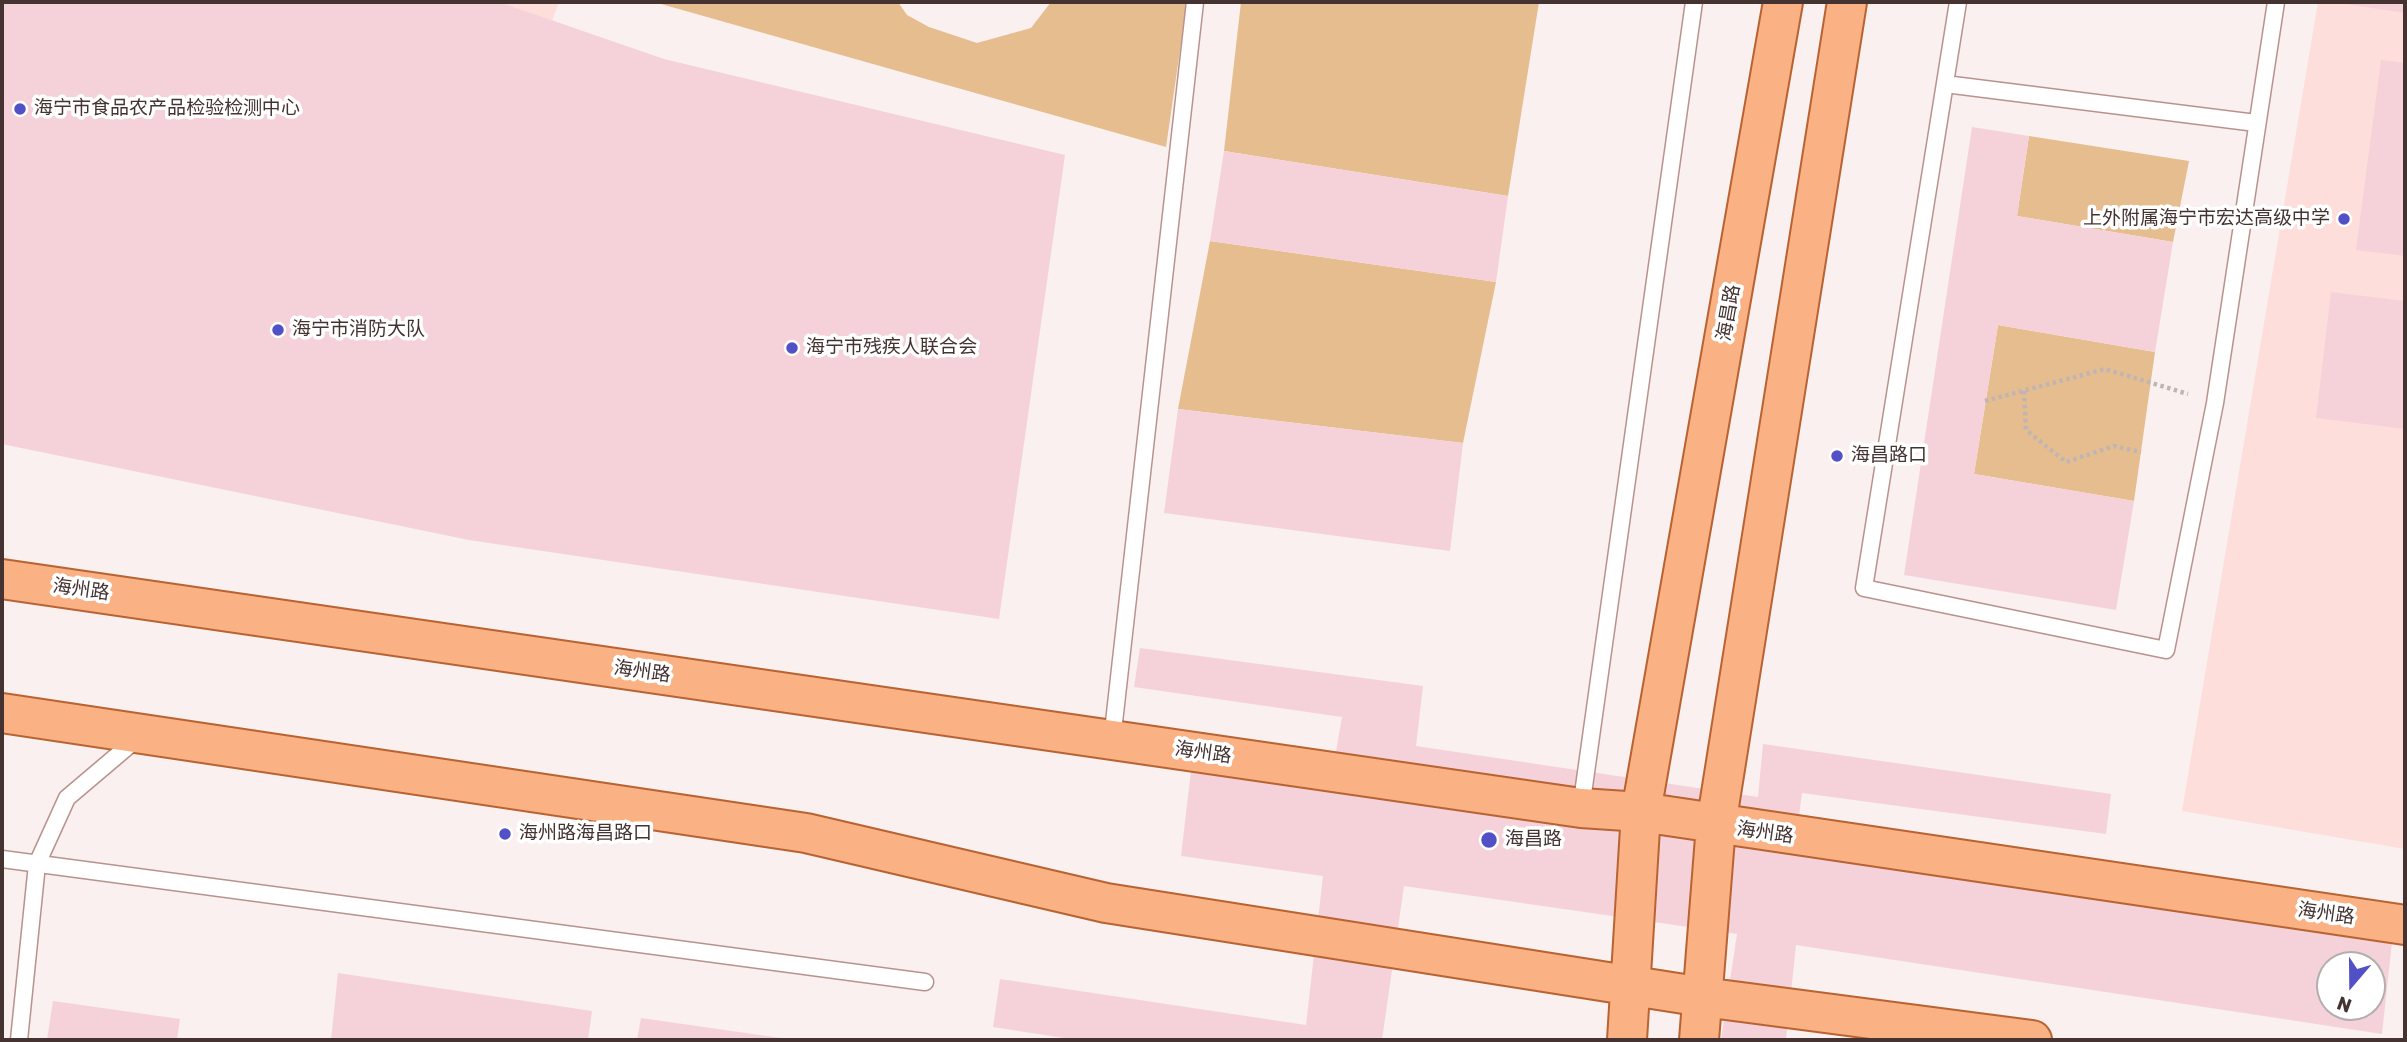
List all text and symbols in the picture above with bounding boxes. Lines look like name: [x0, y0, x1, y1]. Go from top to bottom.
place label: 海宁市食品农产品检验检测中心: [34, 98, 300, 120]
marker: 海宁市食品农产品检验检测中心: [12, 101, 28, 117]
place label: 上外附属海宁市宏达高级中学: [2083, 208, 2330, 230]
marker: 上外附属海宁市宏达高级中学: [2336, 211, 2352, 227]
street label: 海昌路: [1713, 283, 1745, 343]
place label: 海宁市消防大队: [292, 319, 425, 341]
marker: 海宁市消防大队: [270, 322, 286, 338]
place label: 海宁市残疾人联合会: [806, 337, 977, 359]
marker: 海宁市残疾人联合会: [784, 340, 800, 356]
place label: 海昌路口: [1851, 445, 1927, 467]
marker: 海昌路口: [1829, 448, 1845, 464]
street label: 海州路: [51, 575, 111, 605]
street label: 海州路: [612, 657, 672, 687]
street label: 海州路: [1173, 738, 1233, 768]
street label: 海州路: [1735, 818, 1795, 848]
place label: 海州路海昌路口: [519, 823, 652, 845]
marker: 海州路海昌路口: [497, 826, 513, 842]
place label: 海昌路: [1505, 829, 1562, 851]
marker: 海昌路: [1479, 830, 1499, 850]
street label: 海州路: [2296, 899, 2356, 929]
north arrow: [2316, 951, 2386, 1021]
text: N: [2334, 991, 2355, 1017]

